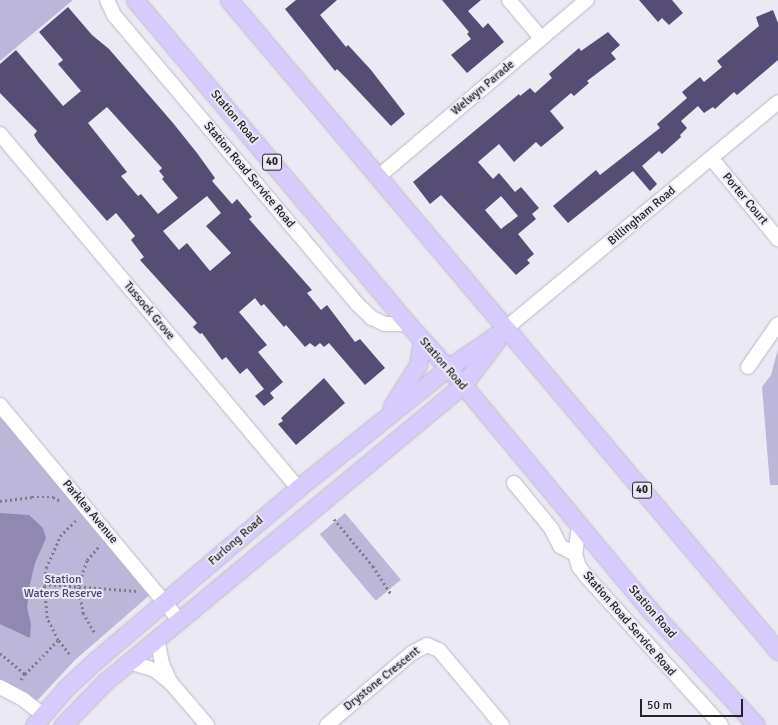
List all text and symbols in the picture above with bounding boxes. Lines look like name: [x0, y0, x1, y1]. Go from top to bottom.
street label: Welwyn Parade: [448, 57, 518, 119]
street label: Station Road: [207, 87, 261, 147]
street label: Station Road Service Road: [200, 119, 298, 231]
road number: 40: [262, 153, 282, 171]
street label: Porter Court: [719, 170, 771, 228]
street label: Billingham Road: [605, 183, 679, 249]
street label: Tussock Grove: [120, 279, 178, 343]
street label: Station Road: [416, 335, 470, 393]
street label: Parklea Avenue: [59, 477, 121, 547]
road number: 40: [632, 481, 652, 499]
street label: Furlong Road: [206, 513, 266, 569]
street label: Station Road Service Road: [580, 569, 678, 679]
park label: Station Waters Reserve: [24, 573, 102, 601]
street label: Station Road: [625, 583, 679, 641]
street label: Drystone Crescent: [341, 644, 423, 714]
scale bar: [642, 691, 745, 717]
text: 50 m: [647, 698, 672, 713]

